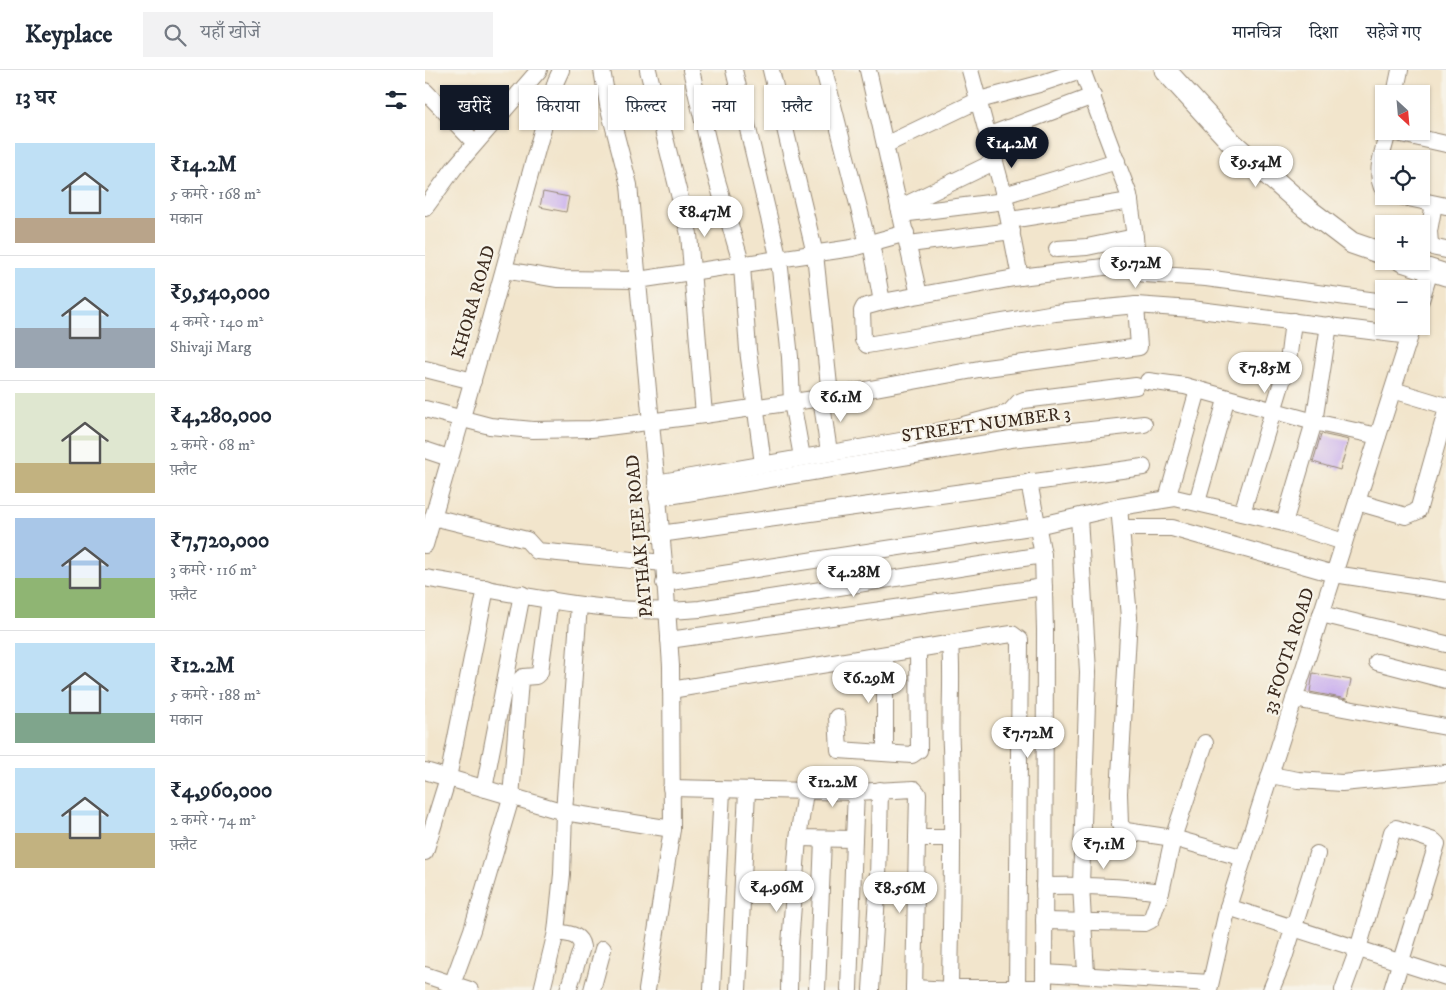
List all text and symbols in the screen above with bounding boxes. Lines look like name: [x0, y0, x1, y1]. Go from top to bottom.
search box: [143, 12, 493, 57]
text: Keyplace: [25, 20, 113, 50]
icon: search: [161, 21, 189, 49]
text: यहाँ खोजें: [201, 21, 260, 44]
text: मानचित्र: [1233, 22, 1281, 44]
text: दिशा: [1309, 22, 1338, 44]
text: सहेजे गए: [1366, 22, 1421, 44]
text: 13 घर: [15, 85, 56, 111]
chip: खरीदें: [440, 85, 509, 130]
chip: किराया: [519, 85, 598, 130]
chip: फ़िल्टर: [608, 85, 684, 130]
chip: नया: [694, 85, 754, 130]
chip: फ़्लैट: [764, 85, 830, 130]
north arrow: [1375, 85, 1430, 140]
map controls: [1375, 85, 1430, 335]
icon: filters: [382, 86, 410, 114]
pin: ₹14.2M: [971, 126, 1053, 169]
text: ₹14.2M: [987, 133, 1037, 153]
pin: ₹9.54M: [1215, 146, 1297, 188]
button: locate: [1375, 150, 1430, 205]
text: ₹14.2M: [170, 152, 237, 178]
text: ₹9.54M: [1230, 152, 1282, 172]
icon: home: [55, 163, 115, 223]
text: 5 कमरे · 168 m²: [170, 184, 261, 204]
pin: ₹8.47M: [664, 196, 746, 238]
text: ₹8.47M: [679, 202, 731, 222]
text: मकान: [170, 209, 202, 229]
button: +: [1375, 215, 1430, 270]
street label: KHORA ROAD: [447, 243, 501, 361]
pin: ₹9.72M: [1095, 246, 1177, 289]
text: ₹9.72M: [1111, 253, 1161, 273]
text: ₹9,540,000: [170, 280, 270, 306]
button: −: [1375, 280, 1430, 335]
icon: home: [55, 288, 115, 348]
text: 4 कमरे · 140 m²: [170, 312, 263, 332]
text: Shivaji Marg: [170, 337, 251, 357]
pin: ₹7.85M: [1224, 352, 1306, 394]
text: ₹7.85M: [1239, 358, 1291, 378]
pin: ₹6.1M: [806, 380, 876, 423]
text: ₹6.1M: [820, 387, 862, 407]
street label: STREET NUMBER 3: [900, 402, 1072, 448]
text: ₹4,280,000: [170, 403, 272, 429]
icon: home: [55, 413, 115, 473]
text: 2 कमरे · 68 m²: [170, 435, 255, 455]
street label: PATHAK JEE ROAD: [622, 454, 658, 618]
text: फ़्लैट: [170, 460, 197, 480]
text: ₹7,720,000: [170, 528, 269, 554]
icon: home: [55, 538, 115, 598]
pin: ₹4.28M: [813, 556, 895, 598]
text: 3 कमरे · 116 m²: [170, 560, 257, 580]
text: ₹4.28M: [828, 562, 880, 582]
text: फ़्लैट: [170, 585, 197, 605]
street label: 33 FOOTA ROAD: [1258, 585, 1320, 717]
text: ₹12.2M: [170, 653, 235, 679]
pin: ₹6.29M: [828, 662, 910, 704]
icon: home: [55, 663, 115, 723]
text: ₹6.29M: [843, 668, 895, 688]
text: 5 कमरे · 188 m²: [170, 685, 260, 705]
text: मकान: [170, 710, 202, 730]
pin: ₹7.72M: [987, 716, 1069, 759]
text: ₹7.72M: [1002, 723, 1054, 743]
pin: ₹12.2M: [792, 766, 874, 808]
text: ₹12.2M: [808, 772, 858, 792]
text: ₹4,960,000: [170, 778, 272, 804]
icon: home: [55, 788, 115, 848]
text: 2 कमरे · 74 m²: [170, 810, 256, 830]
pin: ₹7.1M: [1069, 828, 1139, 870]
text: ₹7.1M: [1083, 834, 1125, 854]
text: फ़्लैट: [170, 835, 197, 855]
pin: ₹4.96M: [736, 870, 818, 913]
pin: ₹8.56M: [859, 872, 941, 914]
text: ₹4.96M: [750, 877, 804, 897]
text: ₹8.56M: [874, 878, 926, 898]

